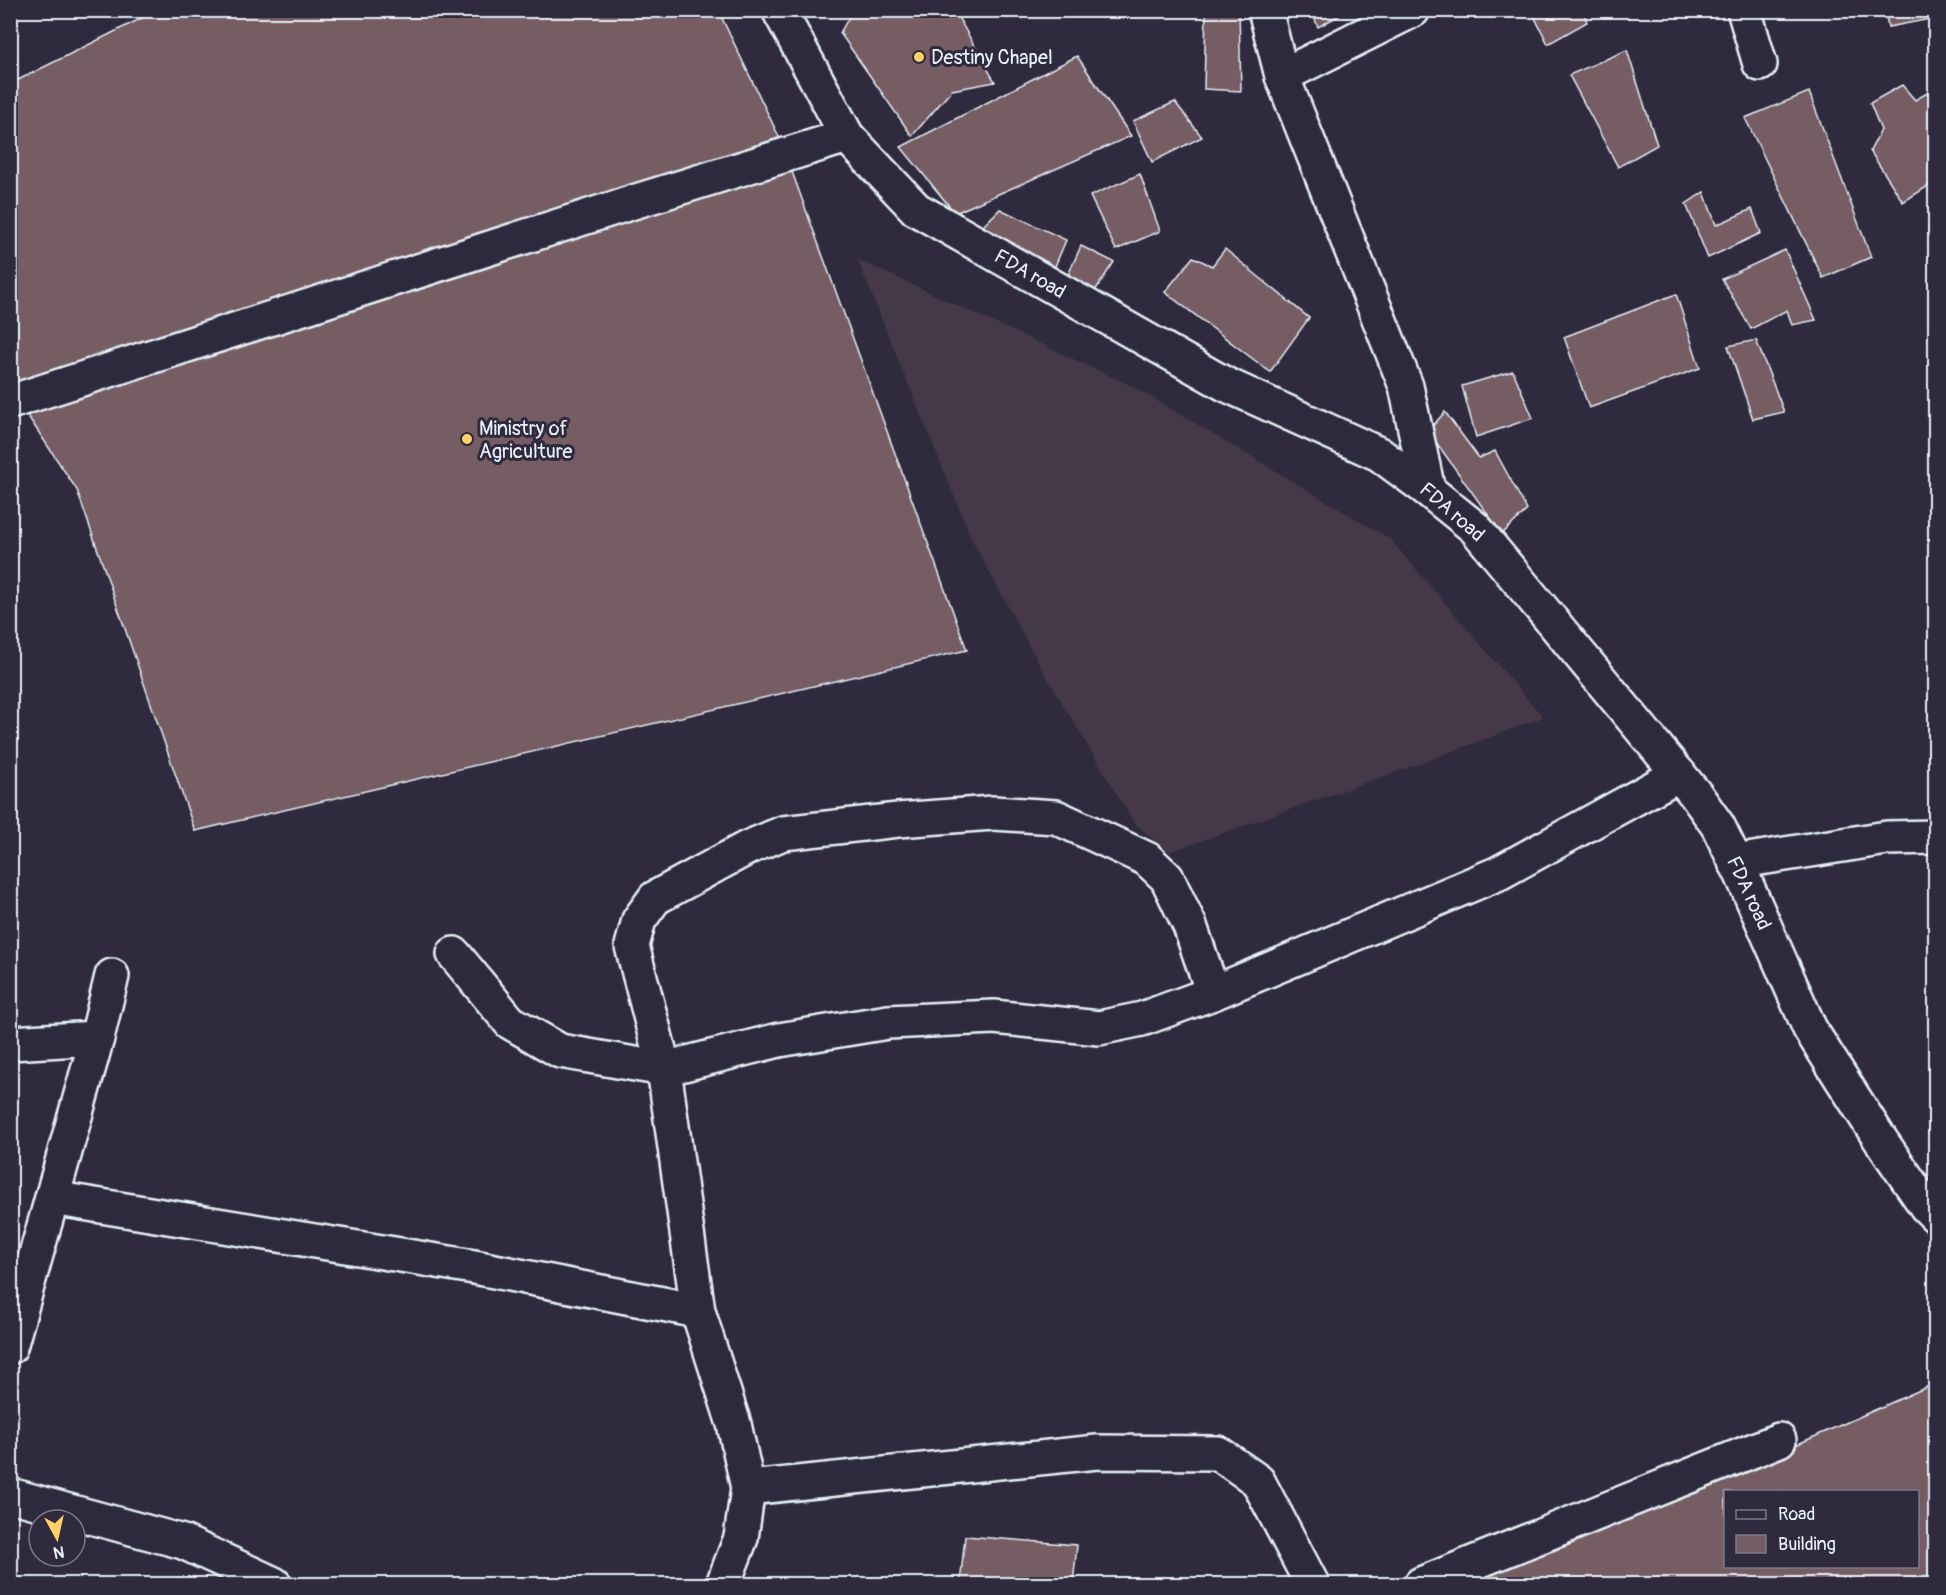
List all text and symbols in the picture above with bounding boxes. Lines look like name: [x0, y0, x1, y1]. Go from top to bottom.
place label: Destiny Chapel: [931, 45, 1053, 70]
marker: Destiny Chapel: [912, 50, 926, 64]
street label: FDA road: [990, 244, 1070, 304]
place label: Ministry of Agriculture: [479, 416, 573, 464]
marker: Ministry of Agriculture: [460, 432, 474, 446]
street label: FDA road: [1414, 477, 1490, 547]
street label: FDA road: [1721, 852, 1777, 934]
legend: [1724, 1490, 1919, 1568]
text: Road: [1778, 1503, 1815, 1526]
north arrow: [27, 1508, 87, 1568]
text: Building: [1778, 1533, 1836, 1556]
text: N: [52, 1541, 66, 1563]

